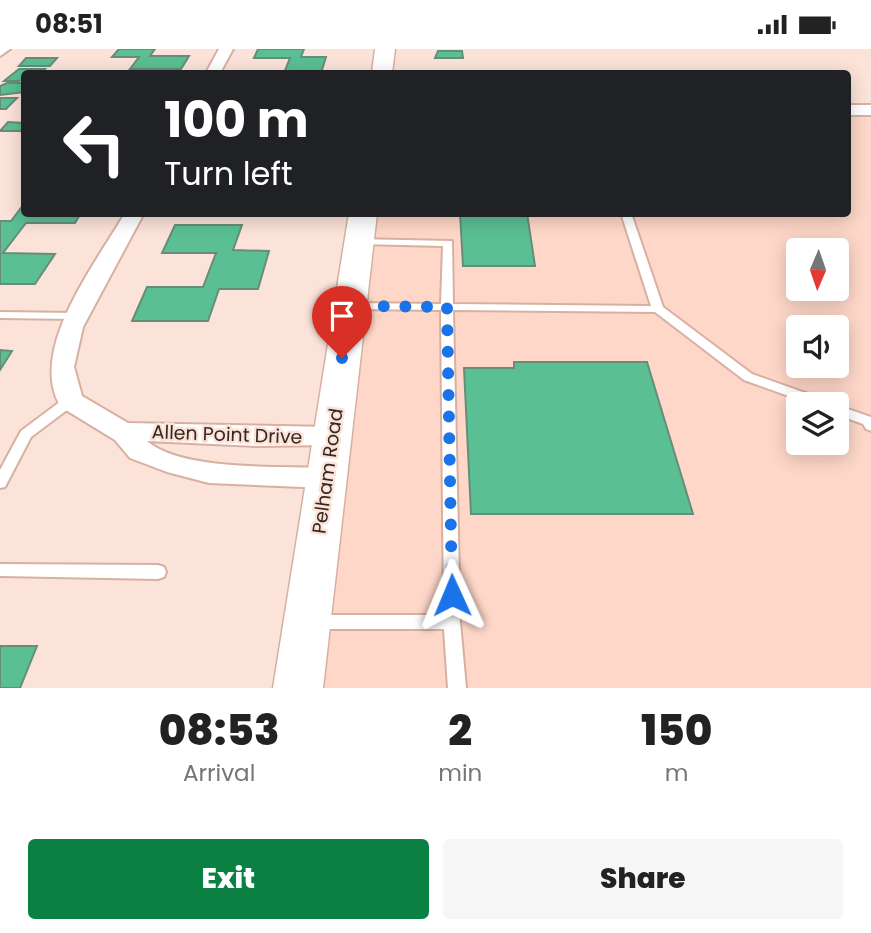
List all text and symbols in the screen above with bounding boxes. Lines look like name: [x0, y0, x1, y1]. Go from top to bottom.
text: 08:51: [35, 6, 103, 42]
text: 100 m: [164, 86, 309, 154]
icon: left: [49, 98, 140, 189]
text: Turn left: [164, 151, 293, 196]
north arrow: [786, 238, 849, 301]
map controls: [786, 238, 849, 455]
pin: [312, 286, 372, 358]
icon: arrive: [323, 297, 361, 335]
button: sound: [786, 315, 849, 378]
button: layers: [786, 392, 849, 455]
street label: Pelham Road: [305, 407, 350, 536]
street label: Allen Point Drive: [151, 418, 303, 451]
position arrow: [415, 558, 489, 632]
text: 08:53: [159, 701, 280, 760]
text: 2: [448, 701, 472, 760]
text: 150: [641, 701, 712, 760]
text: Arrival: [183, 757, 255, 789]
text: min: [438, 757, 482, 789]
text: m: [665, 757, 688, 789]
button: Exit: [28, 839, 429, 919]
button: Share: [443, 839, 843, 919]

